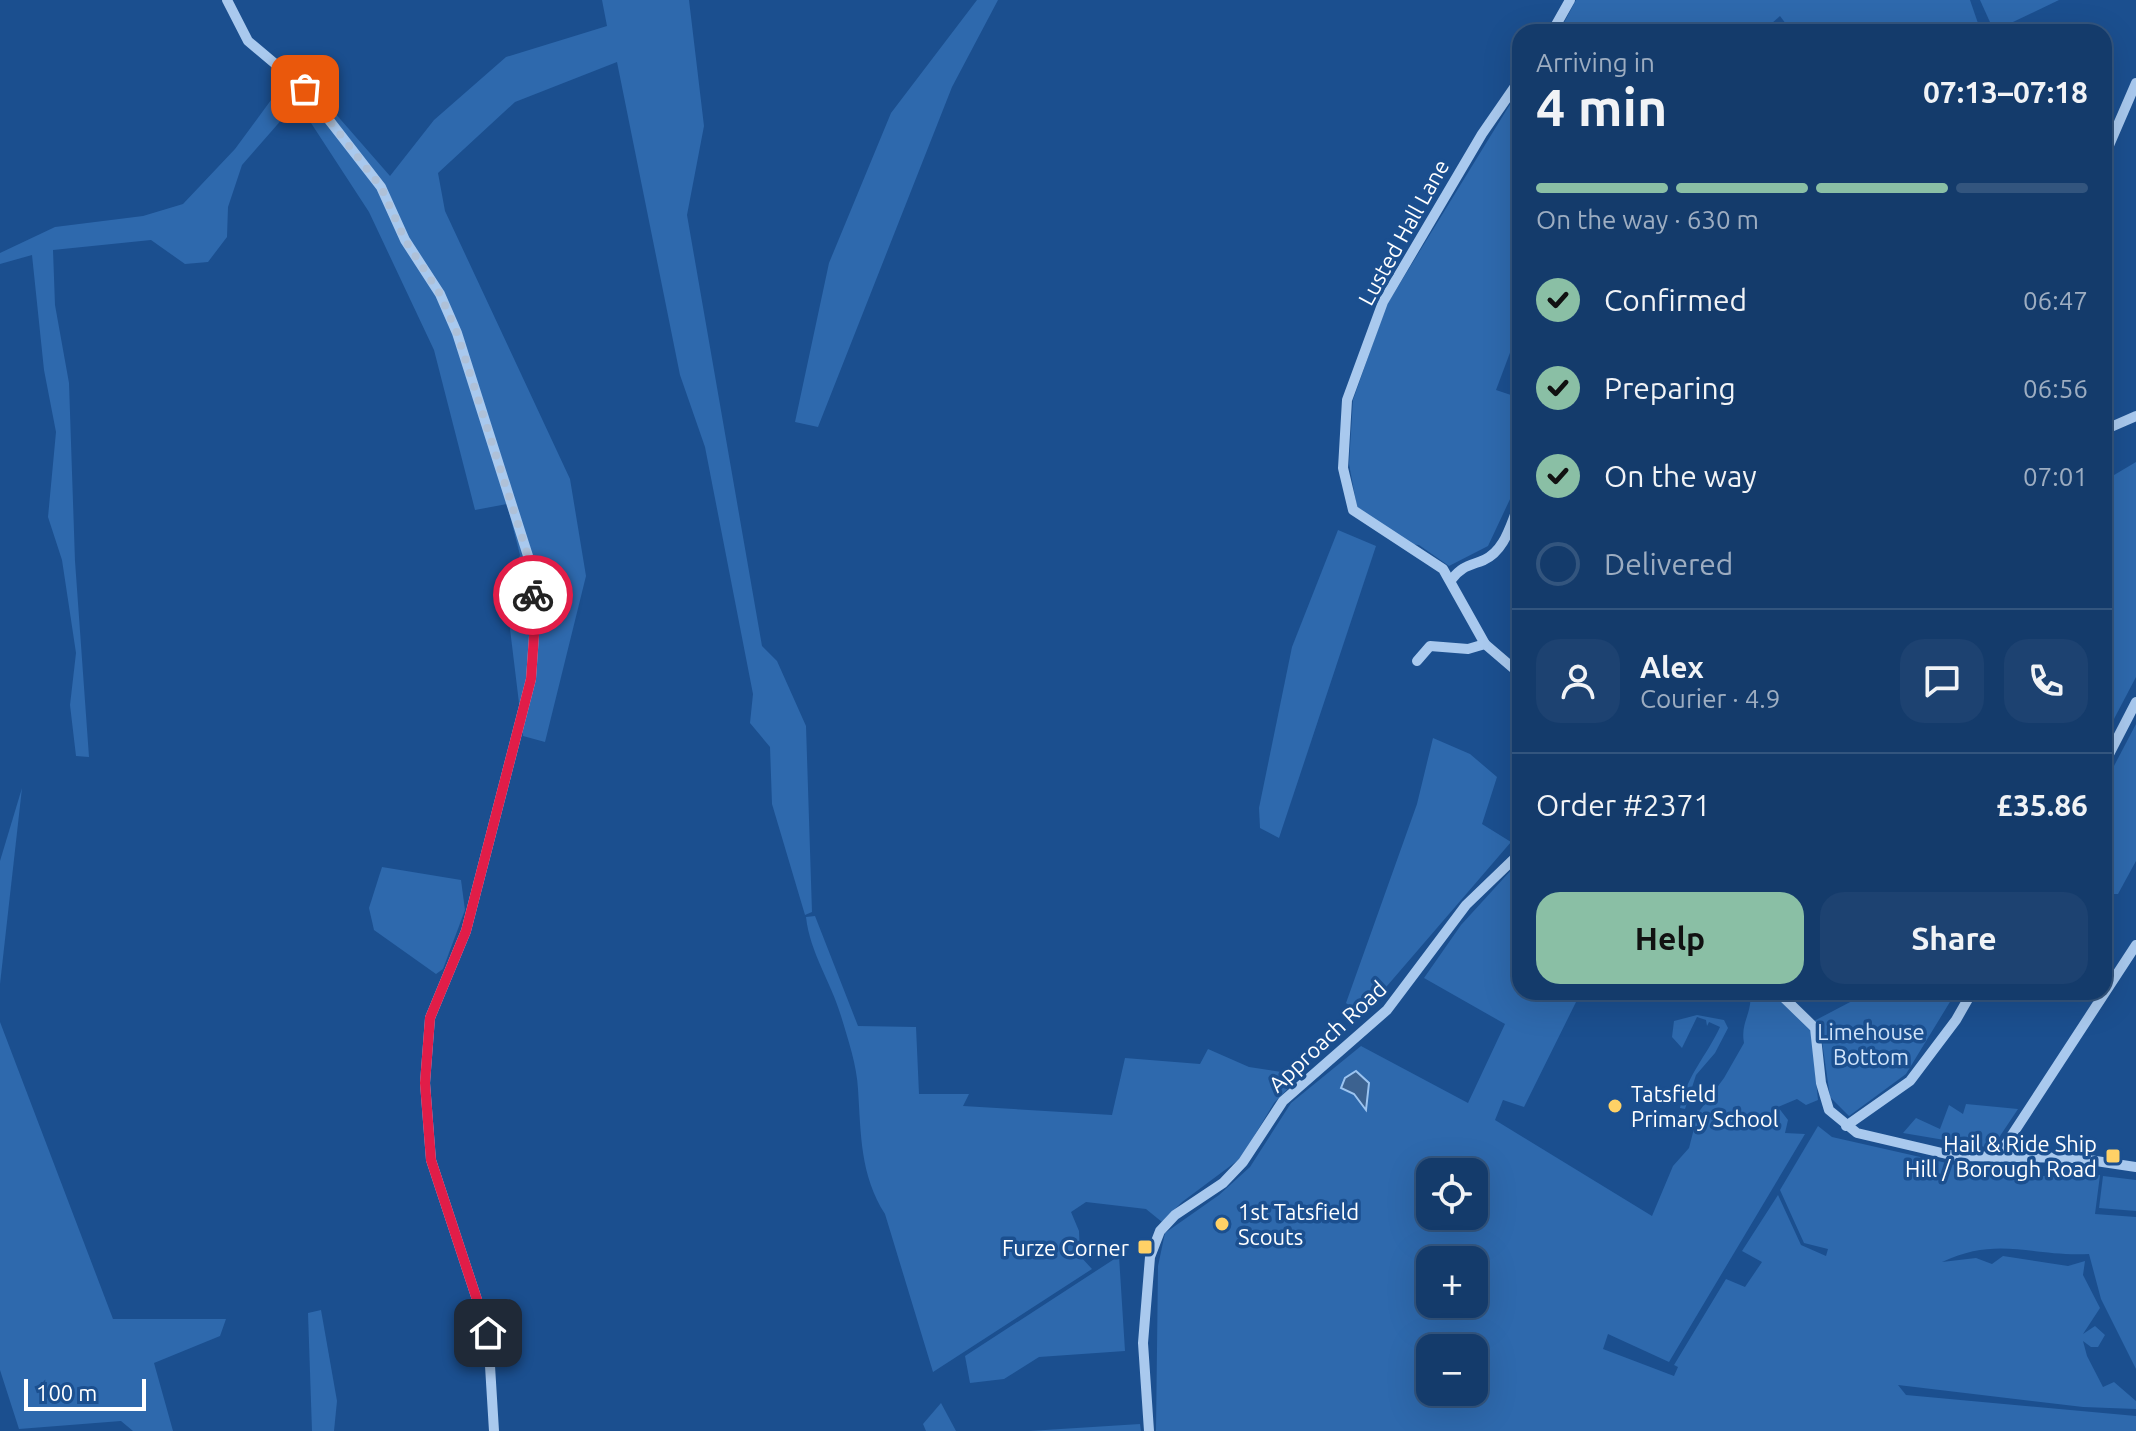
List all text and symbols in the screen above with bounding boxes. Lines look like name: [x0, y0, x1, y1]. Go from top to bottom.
text: Arriving in: [1536, 48, 1655, 77]
pin: [271, 55, 339, 123]
icon: bag: [283, 67, 327, 111]
text: 07:13–07:18: [1923, 75, 2088, 109]
text: 4 min: [1536, 78, 1667, 136]
street label: Lusted Hall Lane: [1353, 155, 1453, 309]
text: On the way · 630 m: [1536, 205, 1759, 234]
icon: check: [1536, 278, 1580, 322]
text: Confirmed: [1604, 283, 1747, 317]
text: 06:47: [2023, 286, 2088, 315]
icon: check: [1536, 366, 1580, 410]
text: Preparing: [1604, 371, 1736, 405]
text: 06:56: [2023, 374, 2088, 403]
icon: check: [1536, 454, 1580, 498]
text: On the way: [1604, 459, 1757, 493]
text: 07:01: [2023, 462, 2088, 491]
text: Delivered: [1604, 547, 1733, 581]
courier: [493, 555, 573, 635]
icon: bike: [511, 573, 555, 617]
button: person: [1536, 639, 1620, 723]
button: chat: [1900, 639, 1984, 723]
button: phone: [2004, 639, 2088, 723]
text: Alex: [1640, 650, 1704, 684]
text: Courier · 4.9: [1640, 684, 1780, 713]
text: Order #2371: [1536, 788, 1710, 822]
text: £35.86: [1996, 788, 2088, 822]
button: Help: [1536, 892, 1804, 984]
button: Share: [1820, 892, 2088, 984]
street label: Approach Road: [1263, 975, 1391, 1097]
park label: Limehouse Bottom: [1817, 1019, 1925, 1069]
place label: Tatsfield Primary School: [1631, 1081, 1779, 1131]
marker: Tatsfield Primary School: [1606, 1097, 1624, 1115]
place label: Hail & Ride Ship Hill / Borough Road: [1905, 1131, 2097, 1181]
marker: Hail & Ride Ship Hill / Borough Road: [2104, 1147, 2122, 1165]
map controls: [1416, 1158, 1488, 1406]
button: locate: [1416, 1158, 1488, 1230]
place label: 1st Tatsfield Scouts: [1238, 1199, 1359, 1249]
marker: 1st Tatsfield Scouts: [1213, 1215, 1231, 1233]
place label: Furze Corner: [1002, 1235, 1130, 1260]
marker: Furze Corner: [1136, 1238, 1154, 1256]
button: +: [1416, 1246, 1488, 1318]
pin: [454, 1299, 522, 1367]
icon: home: [466, 1311, 510, 1355]
button: −: [1416, 1334, 1488, 1406]
scale bar: [24, 1375, 146, 1411]
text: 100 m: [36, 1380, 97, 1405]

